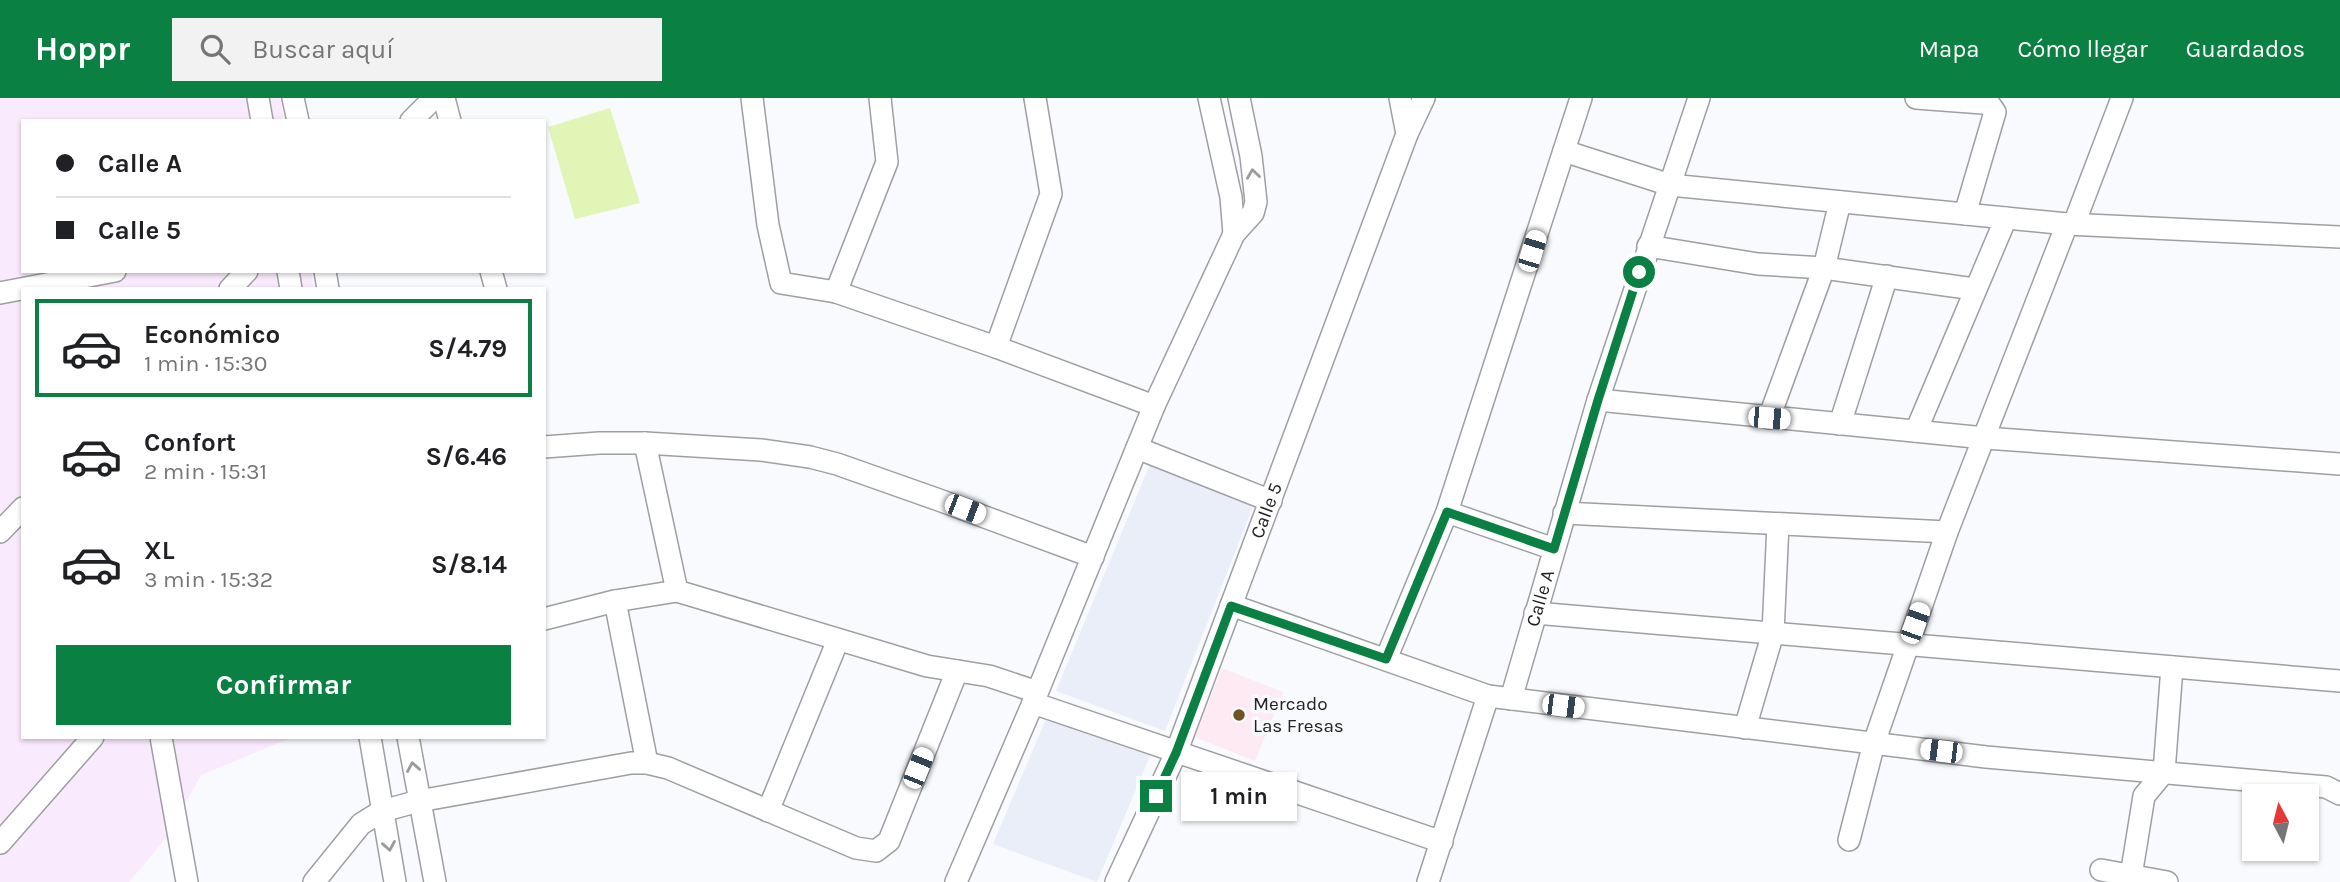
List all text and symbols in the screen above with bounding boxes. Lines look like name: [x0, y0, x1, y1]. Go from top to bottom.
search box: [172, 18, 662, 81]
text: Hoppr: [35, 30, 130, 68]
icon: search: [196, 30, 234, 68]
text: Buscar aquí: [252, 34, 394, 65]
text: Mapa: [1919, 35, 1979, 63]
text: Cómo llegar: [2017, 35, 2148, 63]
text: Guardados: [2186, 35, 2305, 63]
text: Calle A: [98, 148, 182, 179]
one-way arrow: [1246, 168, 1261, 180]
text: Calle 5: [98, 215, 181, 246]
car: [1516, 228, 1549, 274]
route start: [1623, 256, 1655, 288]
icon: car: [60, 317, 123, 380]
text: Económico: [144, 319, 280, 350]
text: S/4.79: [428, 333, 507, 364]
text: 1 min · 15:30: [144, 350, 267, 377]
car: [1748, 406, 1791, 430]
icon: car: [60, 425, 123, 488]
text: Confort: [144, 427, 236, 458]
text: S/6.46: [426, 441, 507, 472]
text: 2 min · 15:31: [144, 458, 267, 485]
street label: Calle 5: [1246, 480, 1287, 542]
car: [942, 492, 989, 526]
icon: car: [60, 533, 123, 596]
text: XL: [144, 535, 175, 566]
text: S/8.14: [431, 549, 507, 580]
text: 3 min · 15:32: [144, 566, 273, 593]
street label: Calle A: [1522, 567, 1559, 629]
car: [1898, 600, 1933, 646]
button: Confirmar: [56, 645, 511, 725]
place label: Mercado Las Fresas: [1253, 693, 1344, 737]
car: [1541, 693, 1586, 719]
marker: Mercado Las Fresas: [1231, 707, 1247, 723]
car: [1919, 738, 1964, 764]
car: [901, 745, 936, 791]
one-way arrow: [407, 761, 422, 773]
callout: 1 min: [1180, 772, 1296, 820]
route end: [1140, 780, 1172, 812]
text: 1 min: [1210, 783, 1268, 810]
north arrow: [2242, 784, 2319, 861]
map controls: [2242, 784, 2319, 861]
one-way arrow: [380, 840, 395, 852]

